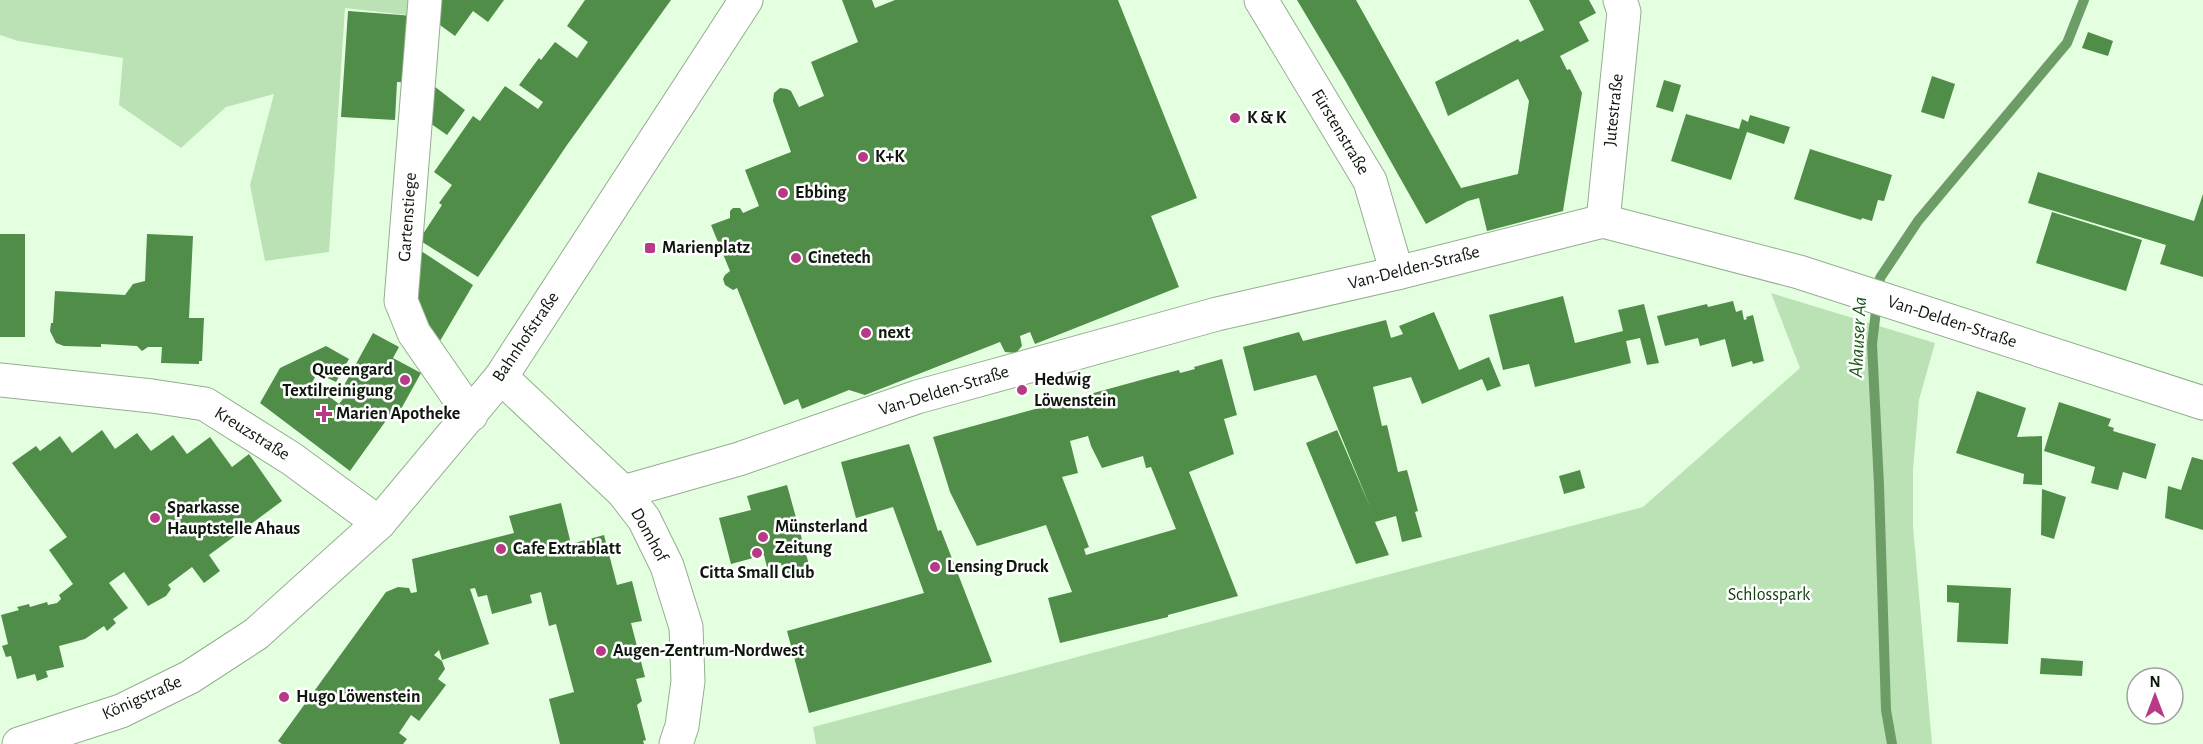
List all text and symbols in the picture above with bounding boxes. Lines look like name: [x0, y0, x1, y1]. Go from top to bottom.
street label: Jutestraße: [1601, 73, 1627, 147]
street label: Fürstenstraße: [1308, 86, 1372, 178]
place label: K & K: [1247, 109, 1287, 127]
marker: K & K: [1228, 111, 1242, 125]
place label: K+K: [875, 148, 905, 166]
marker: K+K: [856, 150, 870, 164]
street label: Gartenstiege: [396, 172, 420, 262]
place label: Ebbing: [795, 184, 847, 202]
marker: Ebbing: [776, 186, 790, 200]
place label: Marienplatz: [662, 239, 750, 257]
marker: Marienplatz: [643, 241, 657, 255]
street label: Van-Delden-Straße: [1346, 243, 1482, 293]
place label: Cinetech: [808, 249, 871, 267]
marker: Cinetech: [789, 251, 803, 265]
street label: Bahnhofstraße: [489, 289, 563, 385]
street label: Van-Delden-Straße: [1885, 293, 2019, 351]
water label: Ahauser Aa: [1846, 296, 1870, 379]
place label: next: [878, 324, 910, 342]
marker: next: [859, 326, 873, 340]
place label: Queengard Textilreinigung: [282, 361, 394, 400]
street label: Van-Delden-Straße: [877, 363, 1011, 419]
place label: Hedwig Löwenstein: [1034, 371, 1116, 410]
marker: Queengard Textilreinigung: [398, 373, 412, 387]
marker: Hedwig Löwenstein: [1015, 383, 1029, 397]
street label: Kreuzstraße: [211, 404, 293, 464]
place label: Marien Apotheke: [336, 405, 460, 423]
marker: Marien Apotheke: [317, 407, 331, 421]
place label: Sparkasse Hauptstelle Ahaus: [167, 499, 300, 538]
street label: Domhof: [627, 505, 672, 566]
marker: Sparkasse Hauptstelle Ahaus: [148, 511, 162, 525]
place label: Münsterland Zeitung: [775, 518, 868, 557]
marker: Münsterland Zeitung: [756, 530, 770, 544]
place label: Cafe Extrablatt: [513, 540, 621, 558]
marker: Cafe Extrablatt: [494, 542, 508, 556]
marker: Citta Small Club: [750, 546, 764, 560]
place label: Lensing Druck: [947, 558, 1049, 576]
marker: Lensing Druck: [928, 560, 942, 574]
place label: Citta Small Club: [700, 564, 814, 582]
park label: Schlosspark: [1728, 586, 1811, 604]
place label: Augen-Zentrum-Nordwest: [613, 642, 804, 660]
marker: Augen-Zentrum-Nordwest: [594, 644, 608, 658]
north arrow: [2125, 666, 2185, 726]
street label: Königstraße: [99, 672, 185, 724]
text: N: [2149, 674, 2161, 690]
place label: Hugo Löwenstein: [296, 688, 421, 706]
marker: Hugo Löwenstein: [277, 690, 291, 704]

